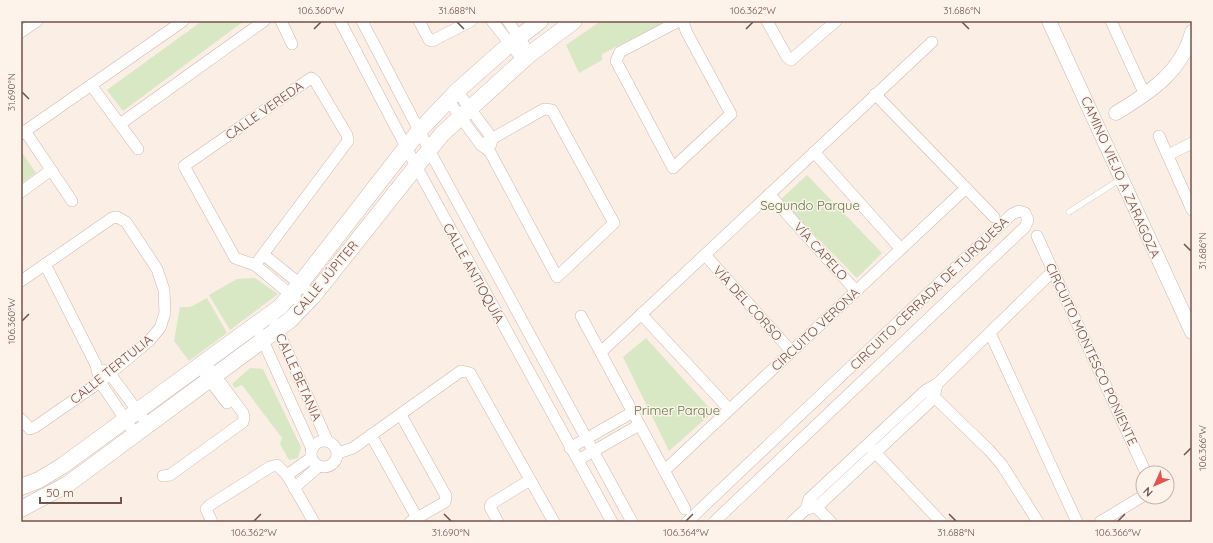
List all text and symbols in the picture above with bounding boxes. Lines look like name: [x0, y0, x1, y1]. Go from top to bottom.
text: 106.360°W: [298, 4, 345, 17]
text: 31.688°N: [438, 4, 476, 17]
text: 106.362°W: [730, 4, 776, 17]
text: 31.686°N: [943, 4, 981, 17]
text: 31.690°N: [5, 73, 18, 111]
street label: CALLE VEREDA: [222, 77, 307, 143]
street label: CAMINO VIEJO A ZARAGOZA: [1078, 94, 1164, 261]
park label: Segundo Parque: [760, 197, 860, 213]
street label: CIRCUITO CERRADA DE TURQUESA: [847, 213, 1012, 373]
street label: VÍA CAPELO: [791, 219, 851, 283]
street label: CALLE ANTIOQUÍA: [440, 220, 508, 326]
text: 31.686°N: [1196, 232, 1209, 270]
street label: CALLE JÚPITER: [289, 237, 361, 319]
street label: CIRCUITO MONTESCO PONIENTE: [1043, 260, 1141, 448]
street label: VÍA DEL CORSO: [710, 262, 786, 344]
street label: CIRCUITO VERONA: [768, 284, 863, 374]
text: 106.360°W: [5, 297, 18, 344]
street label: CALLE TERTULIA: [67, 331, 156, 407]
street label: CALLE BETANIA: [273, 331, 326, 424]
park label: Primer Parque: [634, 402, 720, 418]
text: 106.366°W: [1196, 425, 1209, 471]
north arrow: [1135, 465, 1175, 505]
scale bar: [40, 479, 121, 505]
text: N: [1140, 484, 1156, 500]
text: 50 m: [46, 485, 74, 500]
text: 106.362°W: [231, 526, 277, 539]
text: 31.690°N: [432, 526, 470, 539]
text: 106.364°W: [663, 526, 709, 539]
text: 31.688°N: [937, 526, 975, 539]
text: 106.366°W: [1095, 526, 1141, 539]

